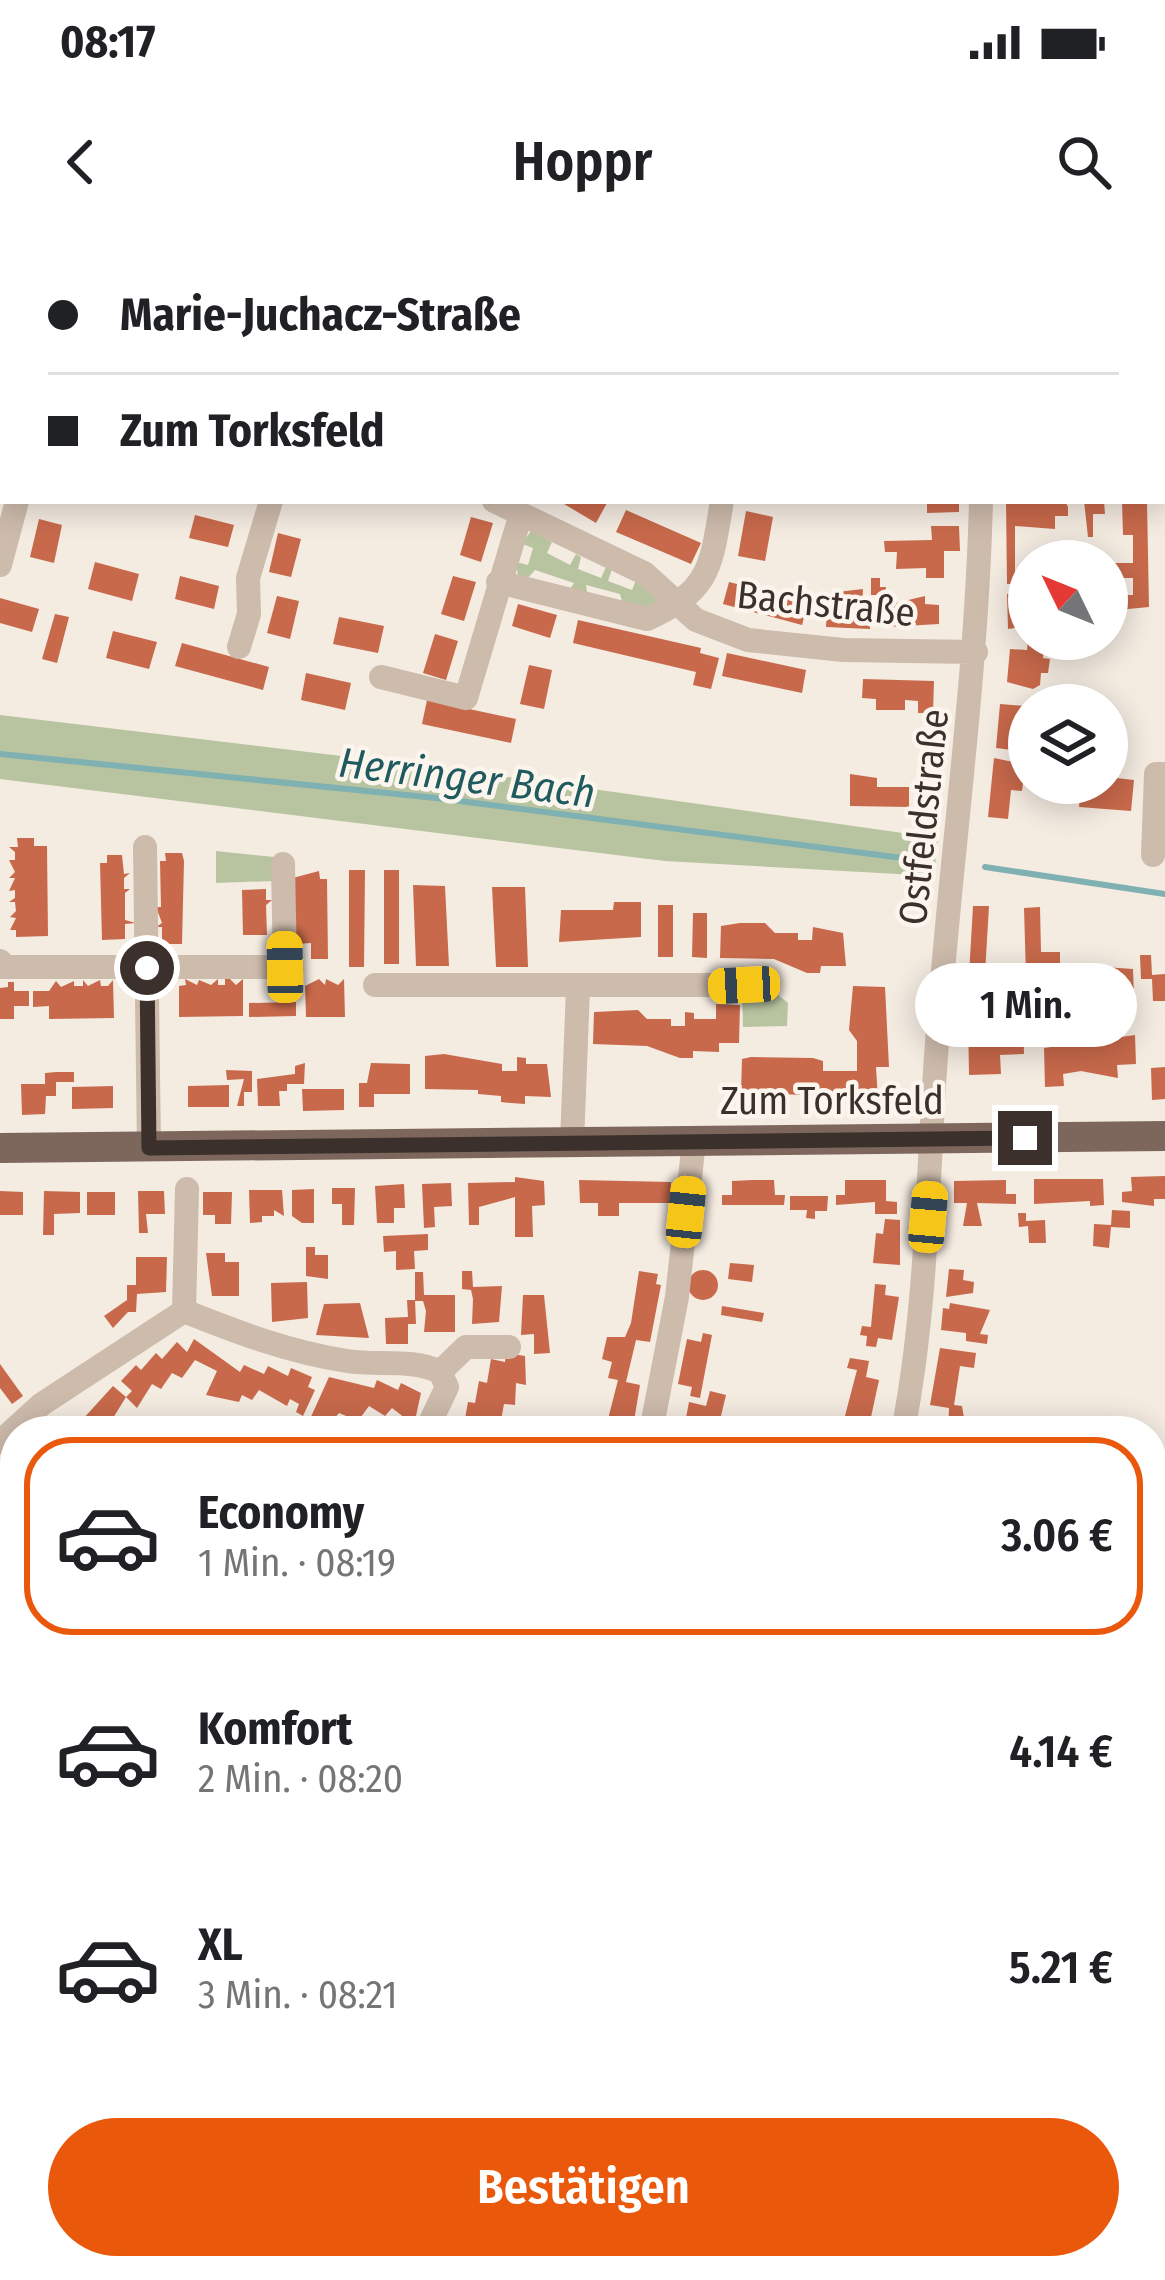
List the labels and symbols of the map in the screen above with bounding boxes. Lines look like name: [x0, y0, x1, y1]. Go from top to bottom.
north arrow: [1008, 540, 1128, 660]
street label: Bachstraße: [735, 572, 917, 636]
street label: Ostfeldstraße: [890, 707, 958, 927]
water label: Herringer Bach: [336, 737, 598, 819]
car: [266, 931, 304, 1003]
route start: [120, 941, 174, 995]
callout: 1 Min.: [914, 964, 1136, 1048]
car: [707, 965, 781, 1005]
street label: Zum Torksfeld: [720, 1078, 944, 1124]
route end: [998, 1111, 1052, 1165]
car: [664, 1174, 708, 1250]
car: [907, 1180, 949, 1254]

